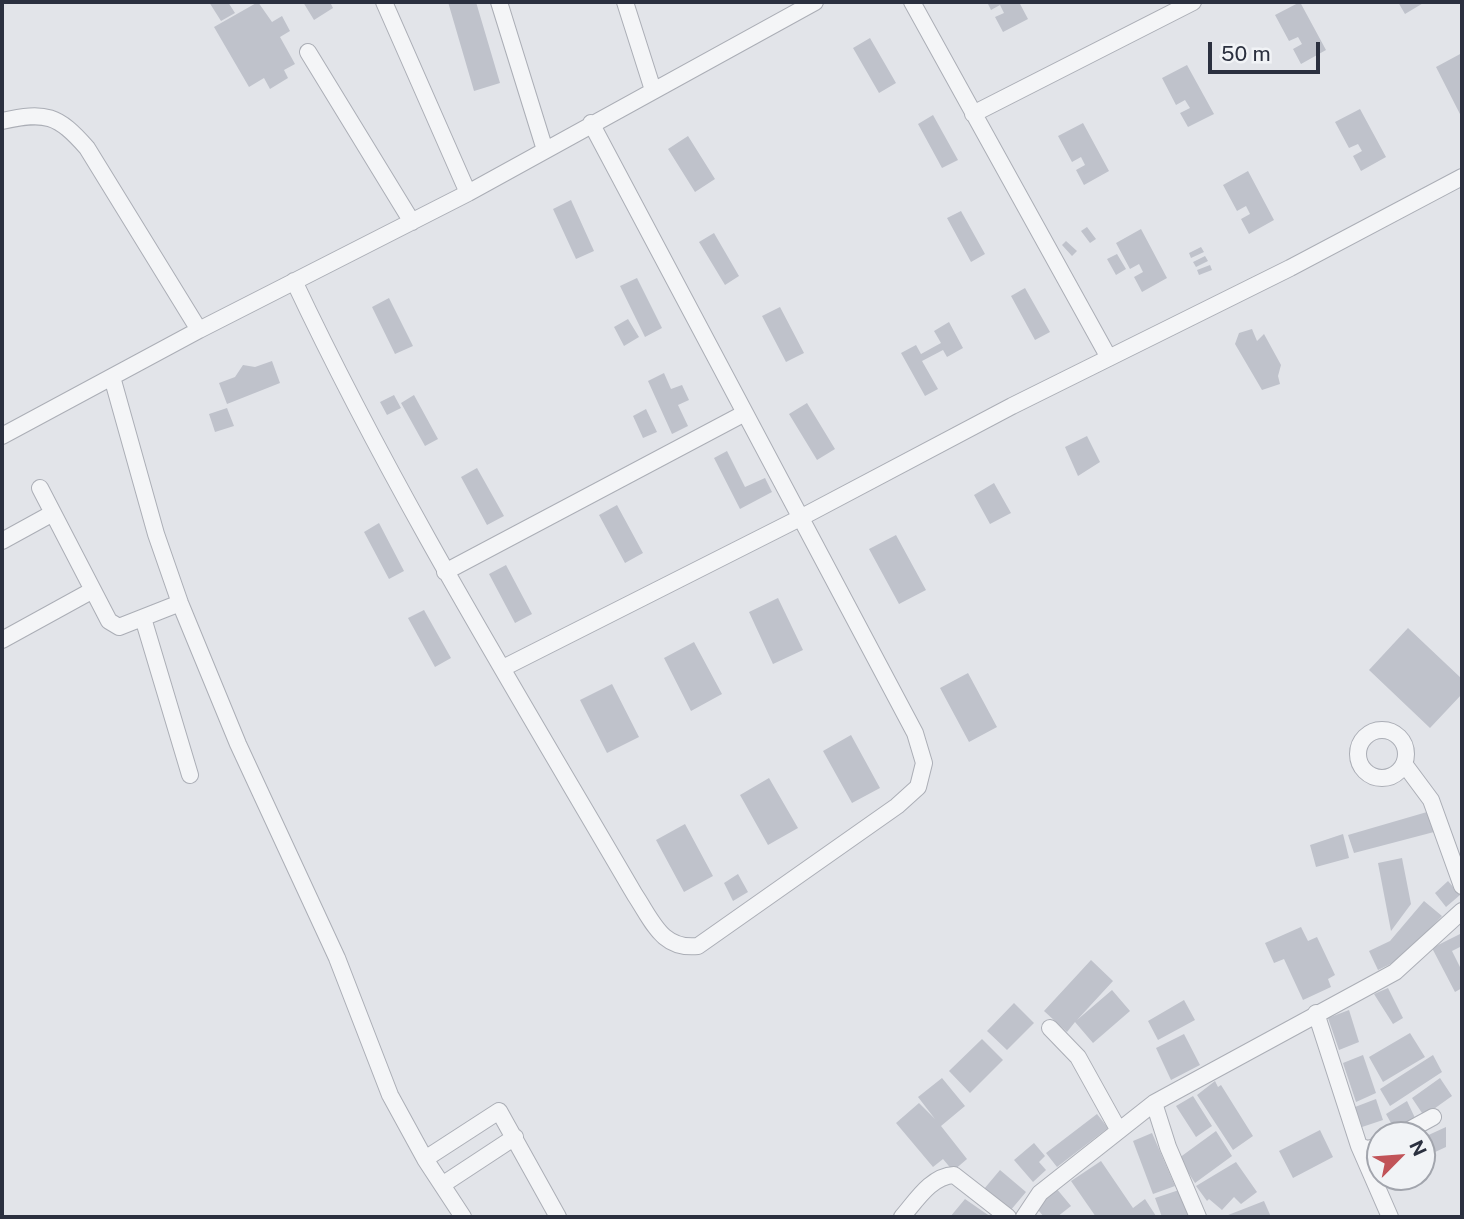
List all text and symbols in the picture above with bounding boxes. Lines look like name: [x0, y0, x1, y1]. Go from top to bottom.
scale bar: [1212, 28, 1324, 72]
text: 50 m: [1221, 41, 1271, 66]
north arrow: [1366, 1121, 1436, 1191]
text: N: [1405, 1137, 1431, 1159]

